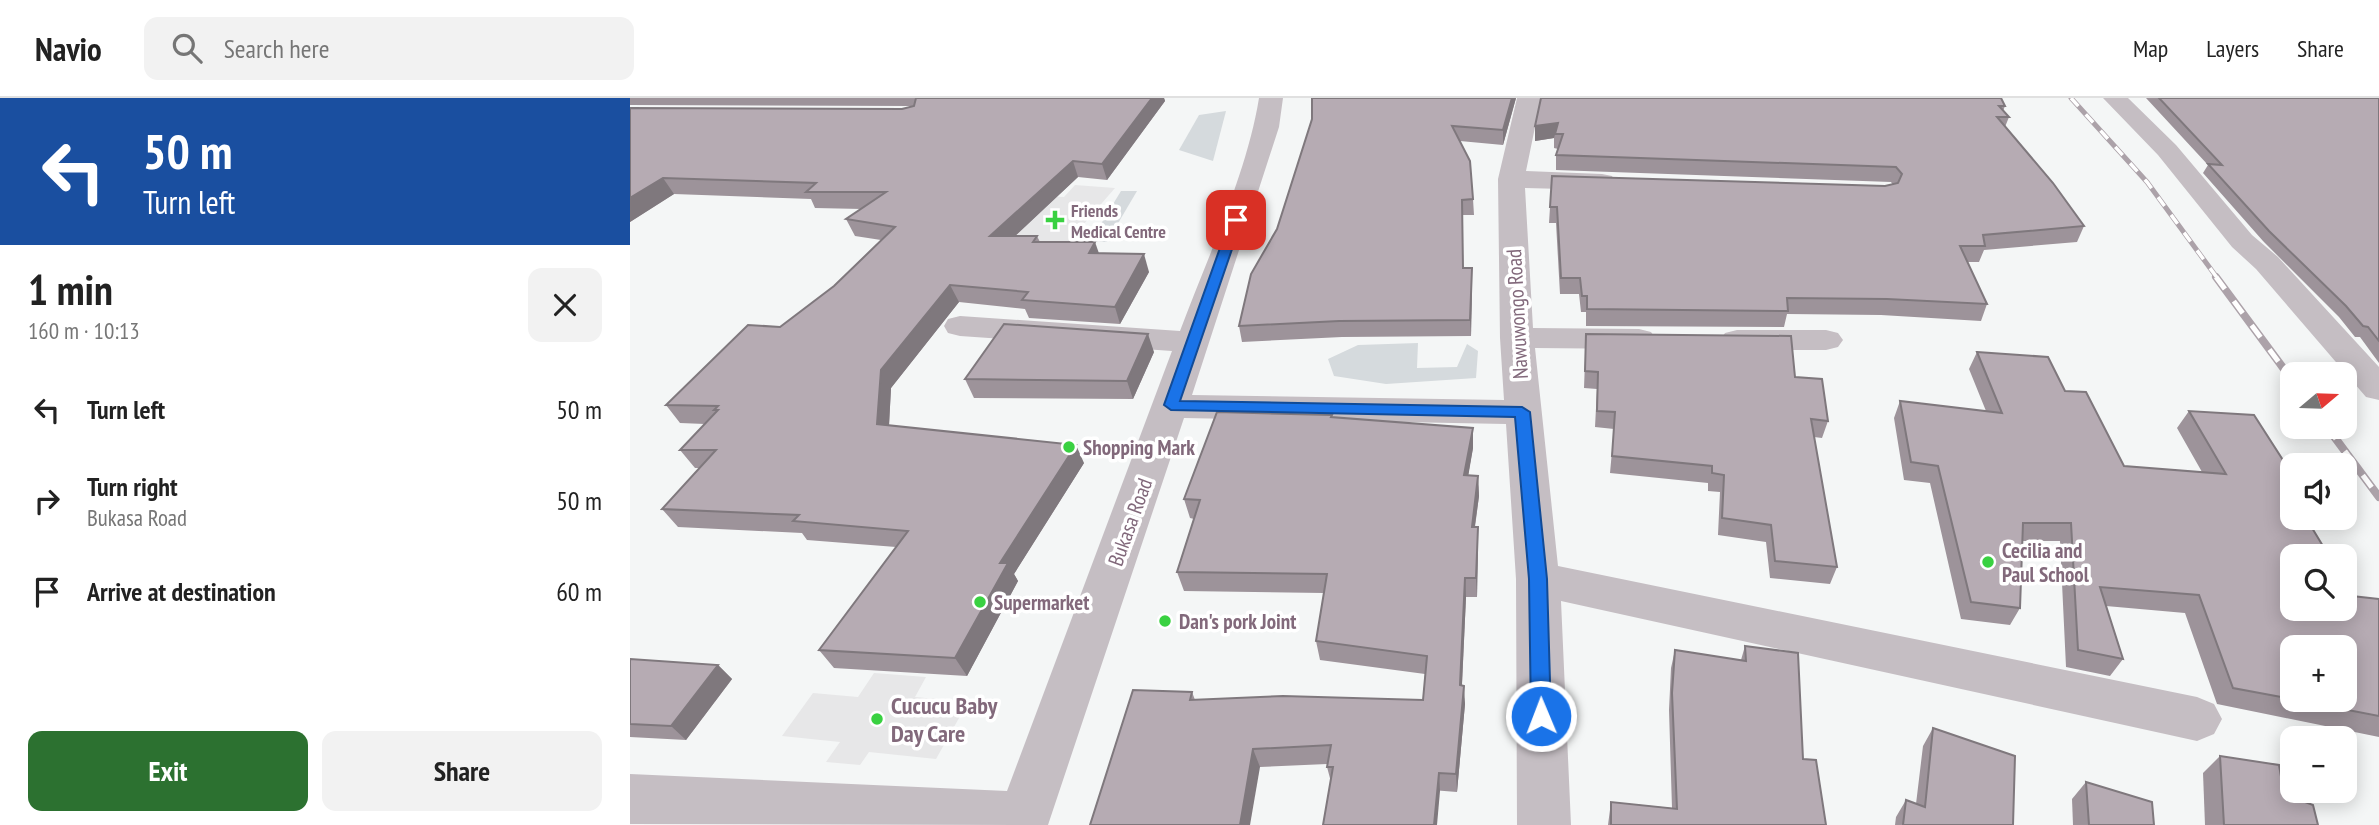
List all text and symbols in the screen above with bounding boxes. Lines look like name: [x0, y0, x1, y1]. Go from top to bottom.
search box: [144, 17, 634, 80]
text: Navio: [35, 27, 102, 70]
icon: search: [168, 29, 206, 67]
text: Search here: [224, 32, 329, 65]
text: Map: [2133, 33, 2168, 64]
text: Layers: [2206, 33, 2259, 64]
text: Share: [2297, 33, 2344, 64]
text: 50 m: [143, 119, 232, 183]
icon: left: [28, 126, 119, 217]
text: Turn left: [143, 181, 235, 223]
pin: [1206, 190, 1266, 250]
place label: Friends Medical Centre: [1071, 199, 1166, 243]
icon: arrive: [1217, 201, 1255, 239]
marker: Friends Medical Centre: [1045, 210, 1065, 230]
street label: Nawuwongo Road: [1500, 248, 1534, 380]
text: 1 min: [28, 262, 113, 317]
button: close: [528, 268, 602, 342]
text: 160 m · 10:13: [28, 316, 140, 345]
north arrow: [2280, 362, 2357, 439]
map controls: [2280, 362, 2357, 803]
icon: left: [28, 391, 66, 429]
text: Turn left: [87, 393, 165, 426]
text: 50 m: [556, 393, 602, 426]
place label: Shopping Mark: [1083, 434, 1195, 461]
marker: Shopping Mark: [1061, 439, 1077, 455]
button: sound: [2280, 453, 2357, 530]
text: Turn right: [87, 470, 178, 503]
street label: Bukasa Road: [1102, 474, 1158, 570]
icon: right: [28, 482, 66, 520]
text: 50 m: [556, 484, 602, 517]
text: Bukasa Road: [87, 503, 187, 532]
place label: Cecilia and Paul School: [2002, 537, 2090, 588]
button: search: [2280, 544, 2357, 621]
marker: Cecilia and Paul School: [1980, 554, 1996, 570]
icon: arrive: [28, 573, 66, 611]
text: Arrive at destination: [87, 575, 276, 608]
text: 60 m: [556, 575, 602, 608]
place label: Supermarket: [994, 589, 1089, 616]
marker: Supermarket: [972, 594, 988, 610]
place label: Dan's pork Joint: [1179, 608, 1296, 635]
marker: Dan's pork Joint: [1157, 613, 1173, 629]
button: +: [2280, 635, 2357, 712]
position arrow: [1504, 679, 1578, 753]
place label: Cucucu Baby Day Care: [891, 690, 998, 749]
marker: Cucucu Baby Day Care: [869, 711, 885, 727]
button: −: [2280, 726, 2357, 803]
button: Exit: [28, 731, 308, 811]
button: Share: [322, 731, 602, 811]

